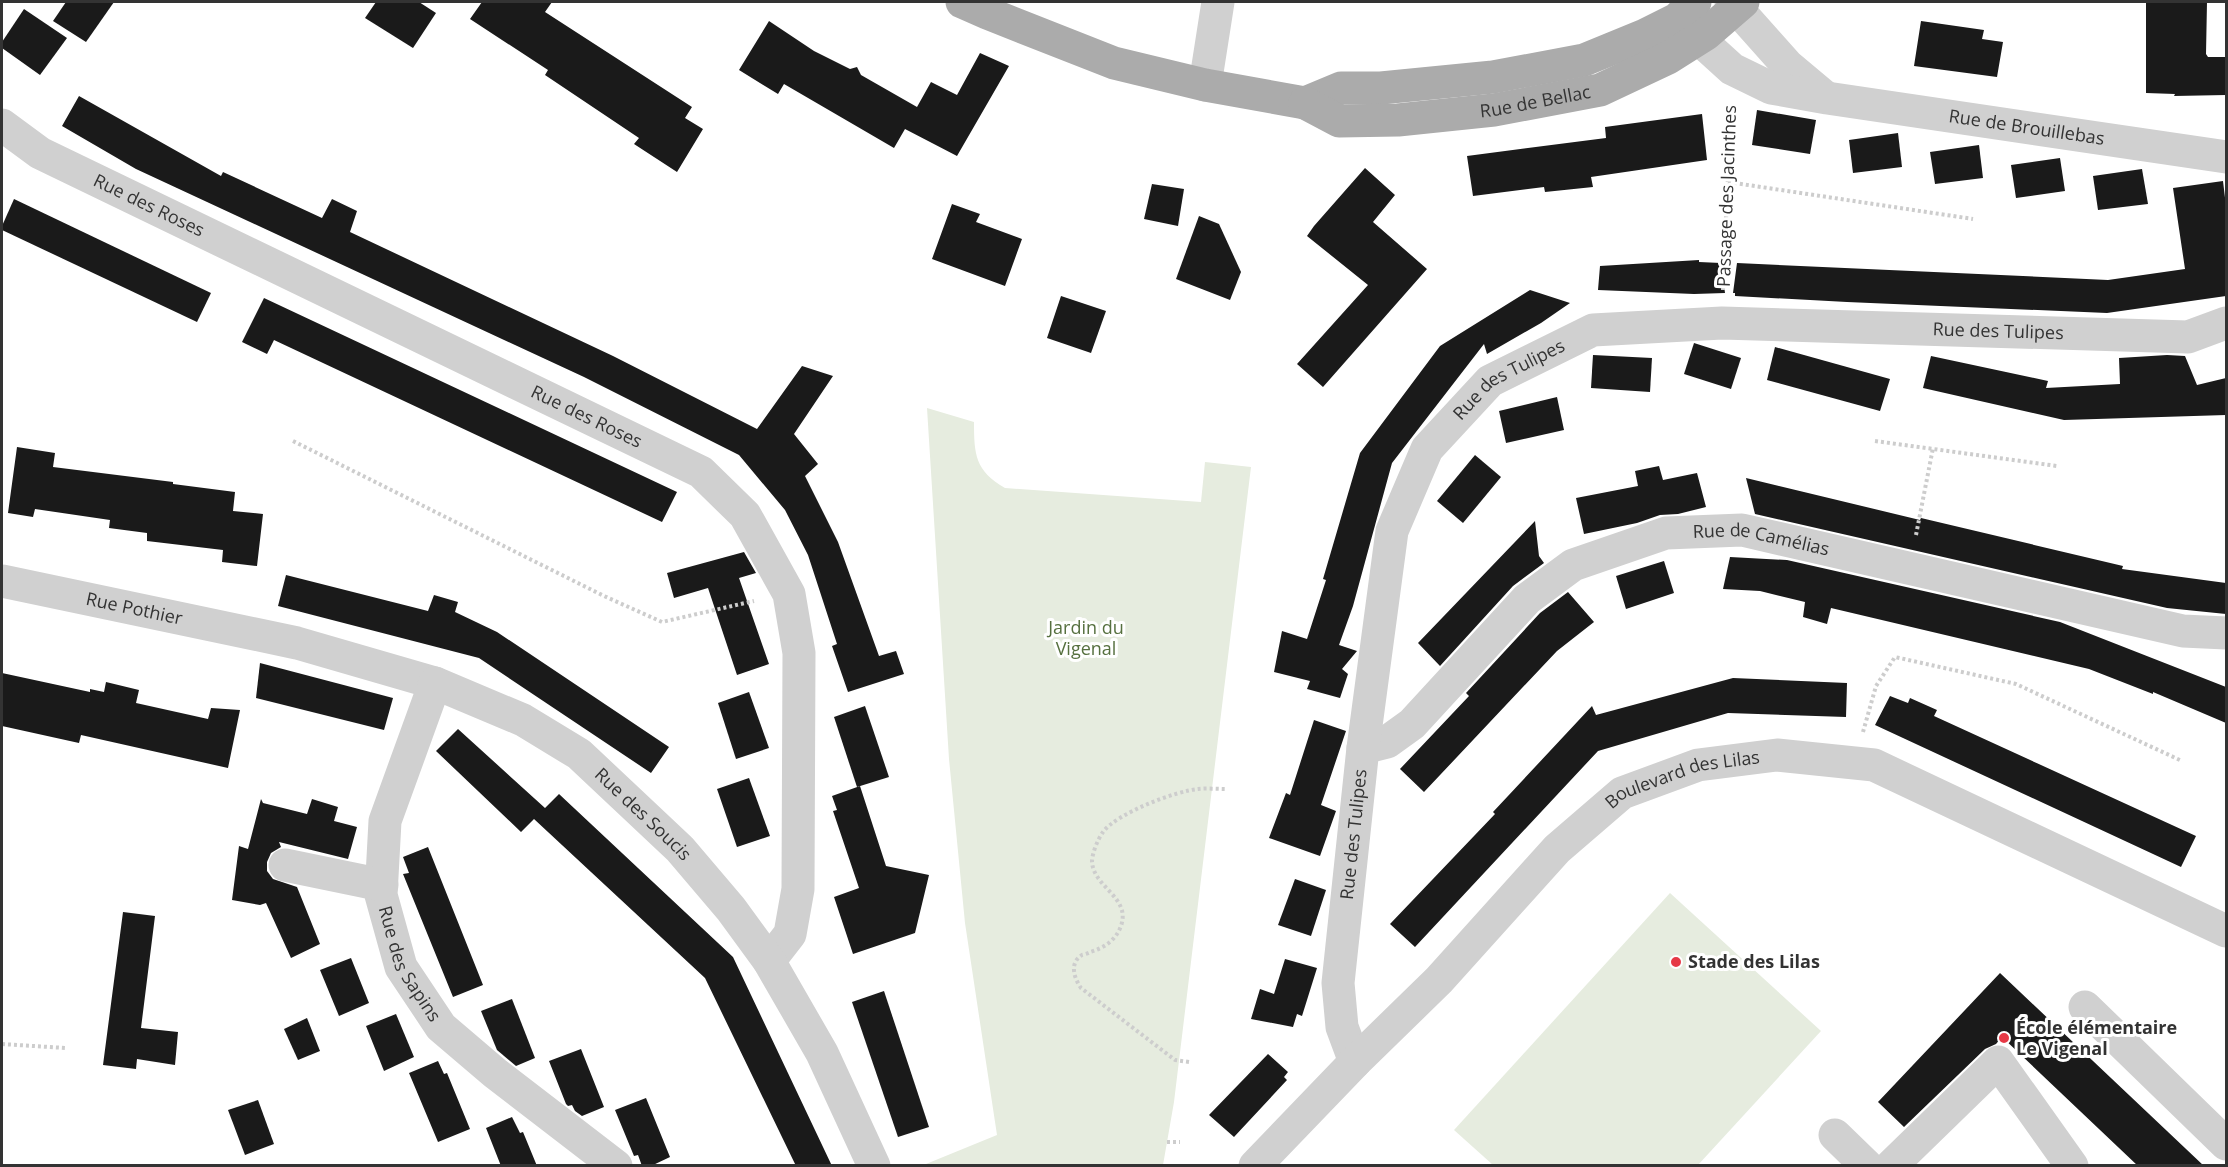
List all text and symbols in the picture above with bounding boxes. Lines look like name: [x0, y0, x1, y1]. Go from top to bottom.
street label: Rue de Bellac: [1479, 79, 1593, 122]
street label: Rue de Brouillebas: [1947, 103, 2106, 150]
street label: Passage des Jacinthes: [1711, 105, 1741, 287]
street label: Rue des Roses: [90, 168, 209, 242]
street label: Rue des Tulipes: [1932, 316, 2064, 344]
street label: Rue des Tulipes: [1447, 333, 1568, 425]
street label: Rue des Roses: [527, 379, 646, 453]
street label: Rue de Camélias: [1692, 517, 1832, 561]
street label: Rue Pothier: [84, 586, 185, 630]
park label: Jardin du Vigenal: [1046, 615, 1124, 660]
street label: Boulevard des Lilas: [1599, 744, 1761, 813]
street label: Rue des Soucis: [590, 762, 697, 865]
street label: Rue des Tulipes: [1334, 768, 1372, 901]
street label: Rue des Sapins: [374, 903, 447, 1026]
place label: Stade des Lilas: [1688, 949, 1820, 973]
marker: Stade des Lilas: [1669, 955, 1683, 969]
place label: École élémentaire Le Vigenal: [2016, 1015, 2177, 1060]
marker: École élémentaire Le Vigenal: [1997, 1031, 2011, 1045]

